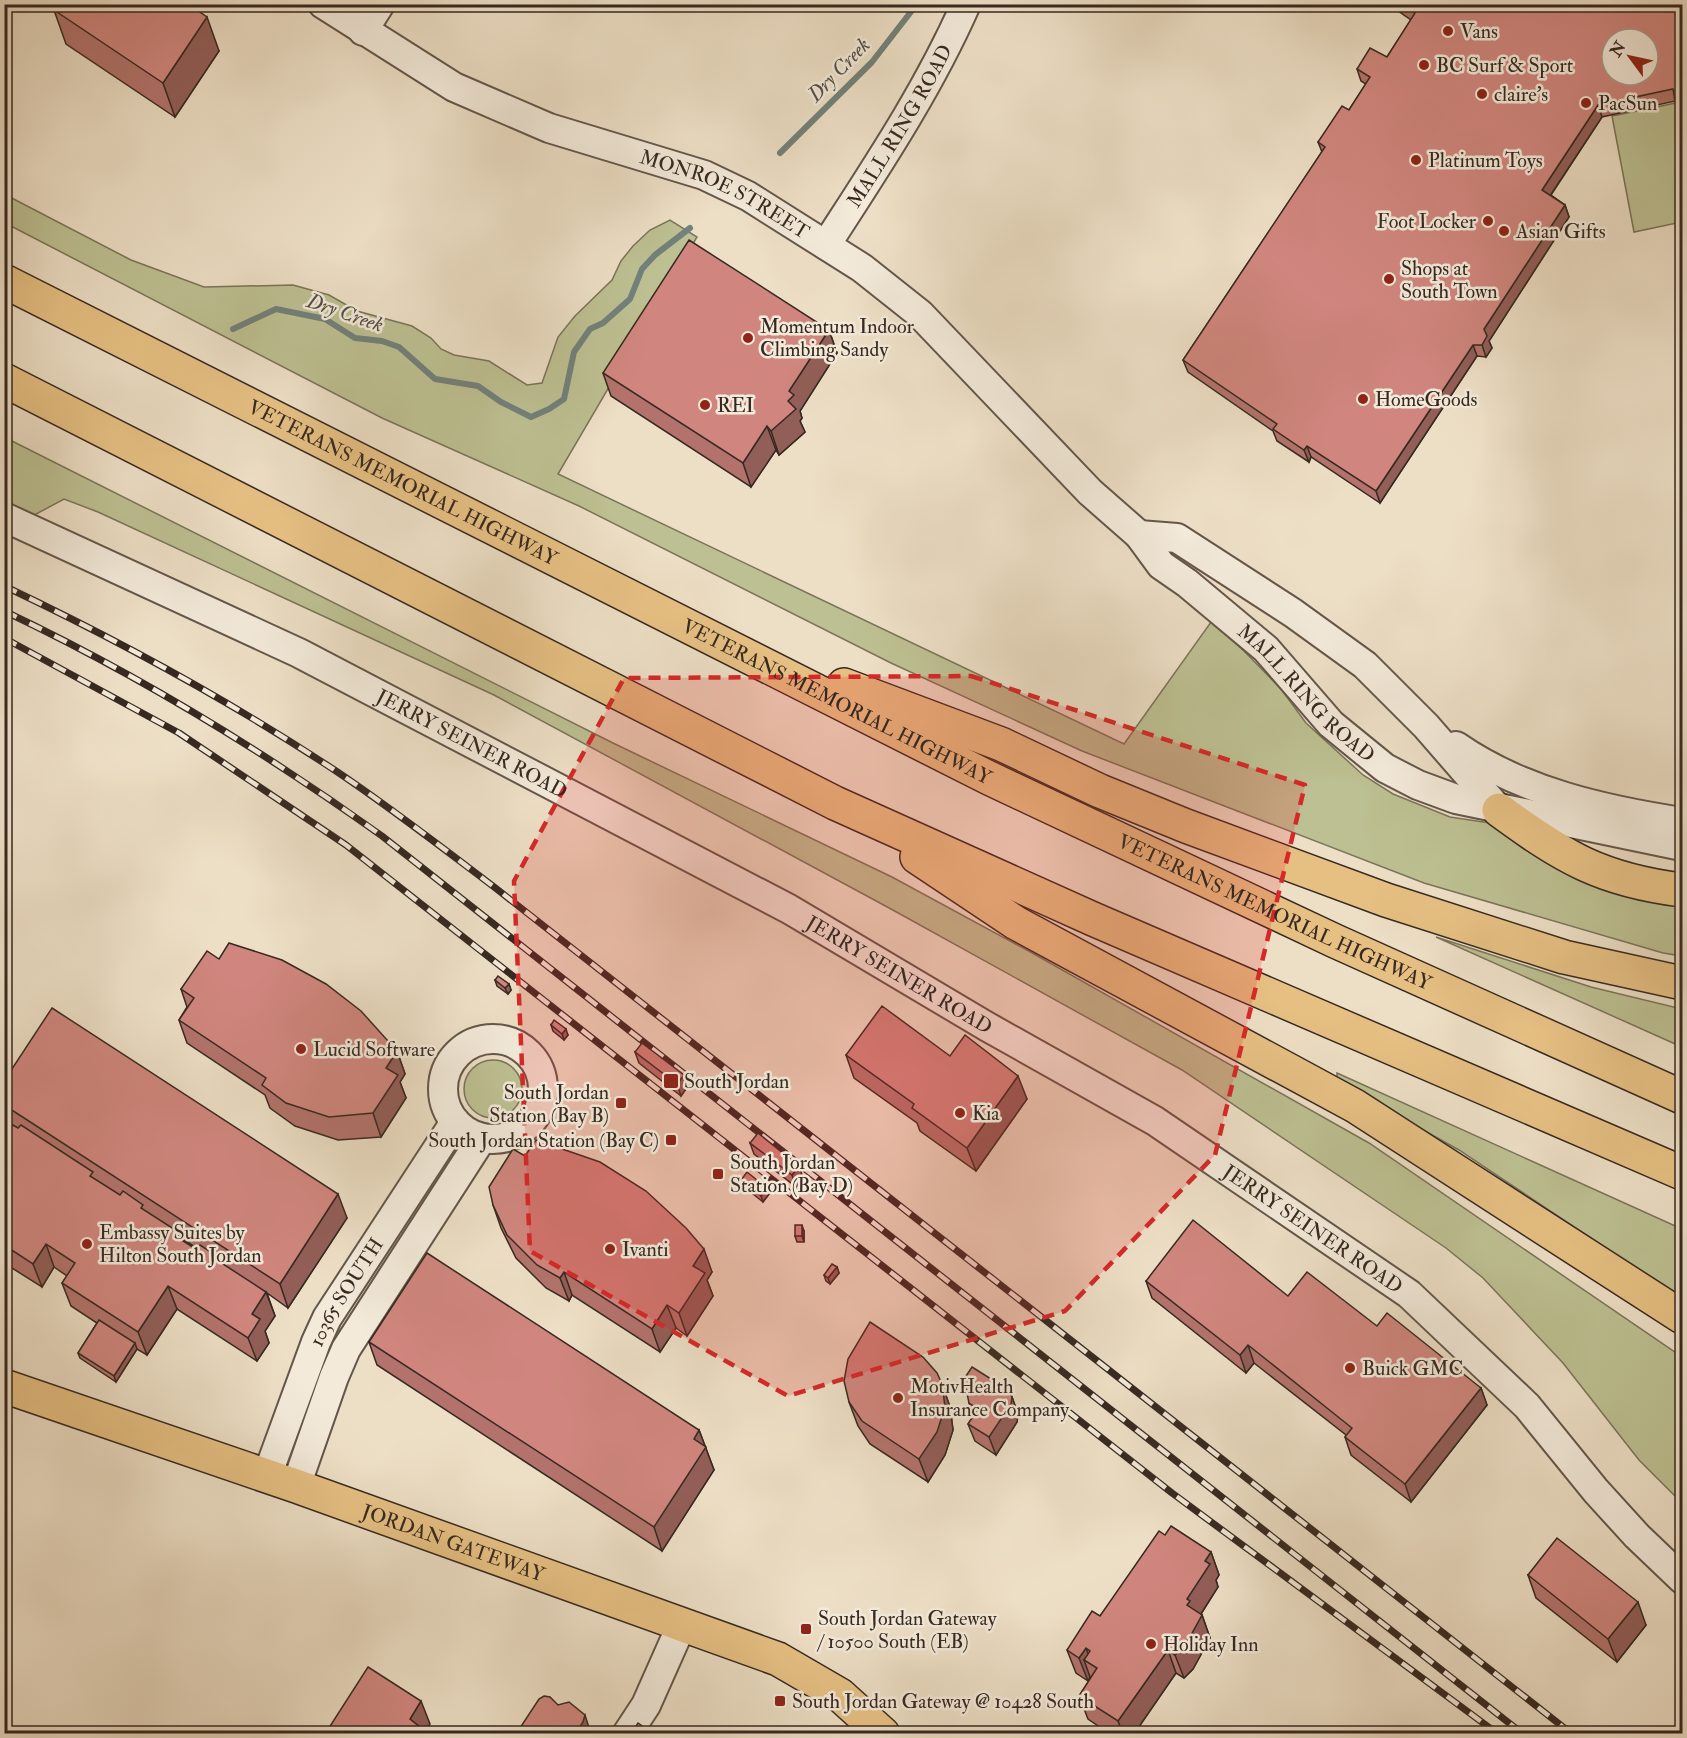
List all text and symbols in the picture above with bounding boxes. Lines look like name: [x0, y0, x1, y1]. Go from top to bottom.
place label: Vans: [1460, 19, 1498, 44]
marker: Vans: [1441, 24, 1455, 38]
north arrow: [1600, 27, 1660, 87]
water label: Dry Creek: [801, 32, 876, 109]
text: N: [1605, 37, 1631, 62]
street label: MALL RING ROAD: [841, 40, 957, 212]
place label: BC Surf & Sport: [1436, 53, 1574, 79]
marker: BC Surf & Sport: [1417, 58, 1431, 72]
place label: claire's: [1494, 82, 1548, 107]
marker: claire's: [1475, 87, 1489, 101]
place label: PacSun: [1598, 91, 1657, 116]
marker: PacSun: [1579, 96, 1593, 110]
street label: MONROE STREET: [637, 144, 814, 244]
place label: Platinum Toys: [1428, 148, 1543, 173]
marker: Platinum Toys: [1409, 153, 1423, 167]
place label: Foot Locker: [1377, 209, 1477, 234]
marker: Foot Locker: [1481, 214, 1495, 228]
place label: Asian Gifts: [1515, 219, 1606, 244]
marker: Asian Gifts: [1497, 224, 1511, 238]
place label: Shops at South Town: [1401, 256, 1498, 304]
marker: Shops at South Town: [1382, 272, 1396, 286]
water label: Dry Creek: [302, 287, 387, 339]
place label: Momentum Indoor Climbing Sandy: [760, 314, 915, 362]
marker: Momentum Indoor Climbing Sandy: [741, 331, 755, 345]
place label: HomeGoods: [1375, 387, 1477, 412]
marker: HomeGoods: [1356, 392, 1370, 406]
place label: REI: [717, 393, 754, 418]
street label: VETERANS MEMORIAL HIGHWAY: [244, 394, 563, 571]
marker: REI: [698, 398, 712, 412]
street label: VETERANS MEMORIAL HIGHWAY: [678, 613, 997, 790]
street label: MALL RING ROAD: [1233, 618, 1380, 767]
street label: JERRY SEINER ROAD: [371, 683, 572, 804]
street label: VETERANS MEMORIAL HIGHWAY: [1114, 828, 1437, 996]
street label: JERRY SEINER ROAD: [801, 909, 997, 1039]
place label: Lucid Software: [313, 1037, 435, 1062]
marker: Lucid Software: [294, 1042, 308, 1056]
place label: South Jordan: [684, 1069, 789, 1094]
marker: South Jordan: [662, 1072, 680, 1090]
place label: South Jordan Station (Bay B): [489, 1080, 609, 1128]
marker: South Jordan Station (Bay B): [614, 1096, 628, 1110]
place label: Kia: [972, 1101, 1000, 1126]
marker: Kia: [953, 1106, 967, 1120]
place label: South Jordan Station (Bay C): [428, 1128, 659, 1153]
marker: South Jordan Station (Bay C): [664, 1133, 678, 1147]
place label: South Jordan Station (Bay D): [730, 1150, 853, 1198]
street label: JERRY SEINER ROAD: [1218, 1158, 1408, 1299]
marker: South Jordan Station (Bay D): [711, 1167, 725, 1181]
place label: Embassy Suites by Hilton South Jordan: [99, 1220, 262, 1268]
street label: 10365 SOUTH: [303, 1233, 389, 1350]
marker: Embassy Suites by Hilton South Jordan: [80, 1237, 94, 1251]
place label: Ivanti: [622, 1237, 669, 1262]
marker: Ivanti: [603, 1242, 617, 1256]
place label: Buick GMC: [1362, 1356, 1463, 1381]
marker: Buick GMC: [1343, 1361, 1357, 1375]
place label: MotivHealth Insurance Company: [910, 1374, 1070, 1423]
marker: MotivHealth Insurance Company: [891, 1391, 905, 1405]
street label: JORDAN GATEWAY: [358, 1498, 549, 1587]
place label: South Jordan Gateway / 10500 South (EB): [816, 1606, 998, 1654]
marker: South Jordan Gateway / 10500 South (EB): [799, 1622, 813, 1636]
place label: Holiday Inn: [1163, 1632, 1259, 1657]
marker: Holiday Inn: [1144, 1637, 1158, 1651]
place label: South Jordan Gateway @ 10428 South: [792, 1689, 1094, 1714]
marker: South Jordan Gateway @ 10428 South: [773, 1694, 787, 1708]

